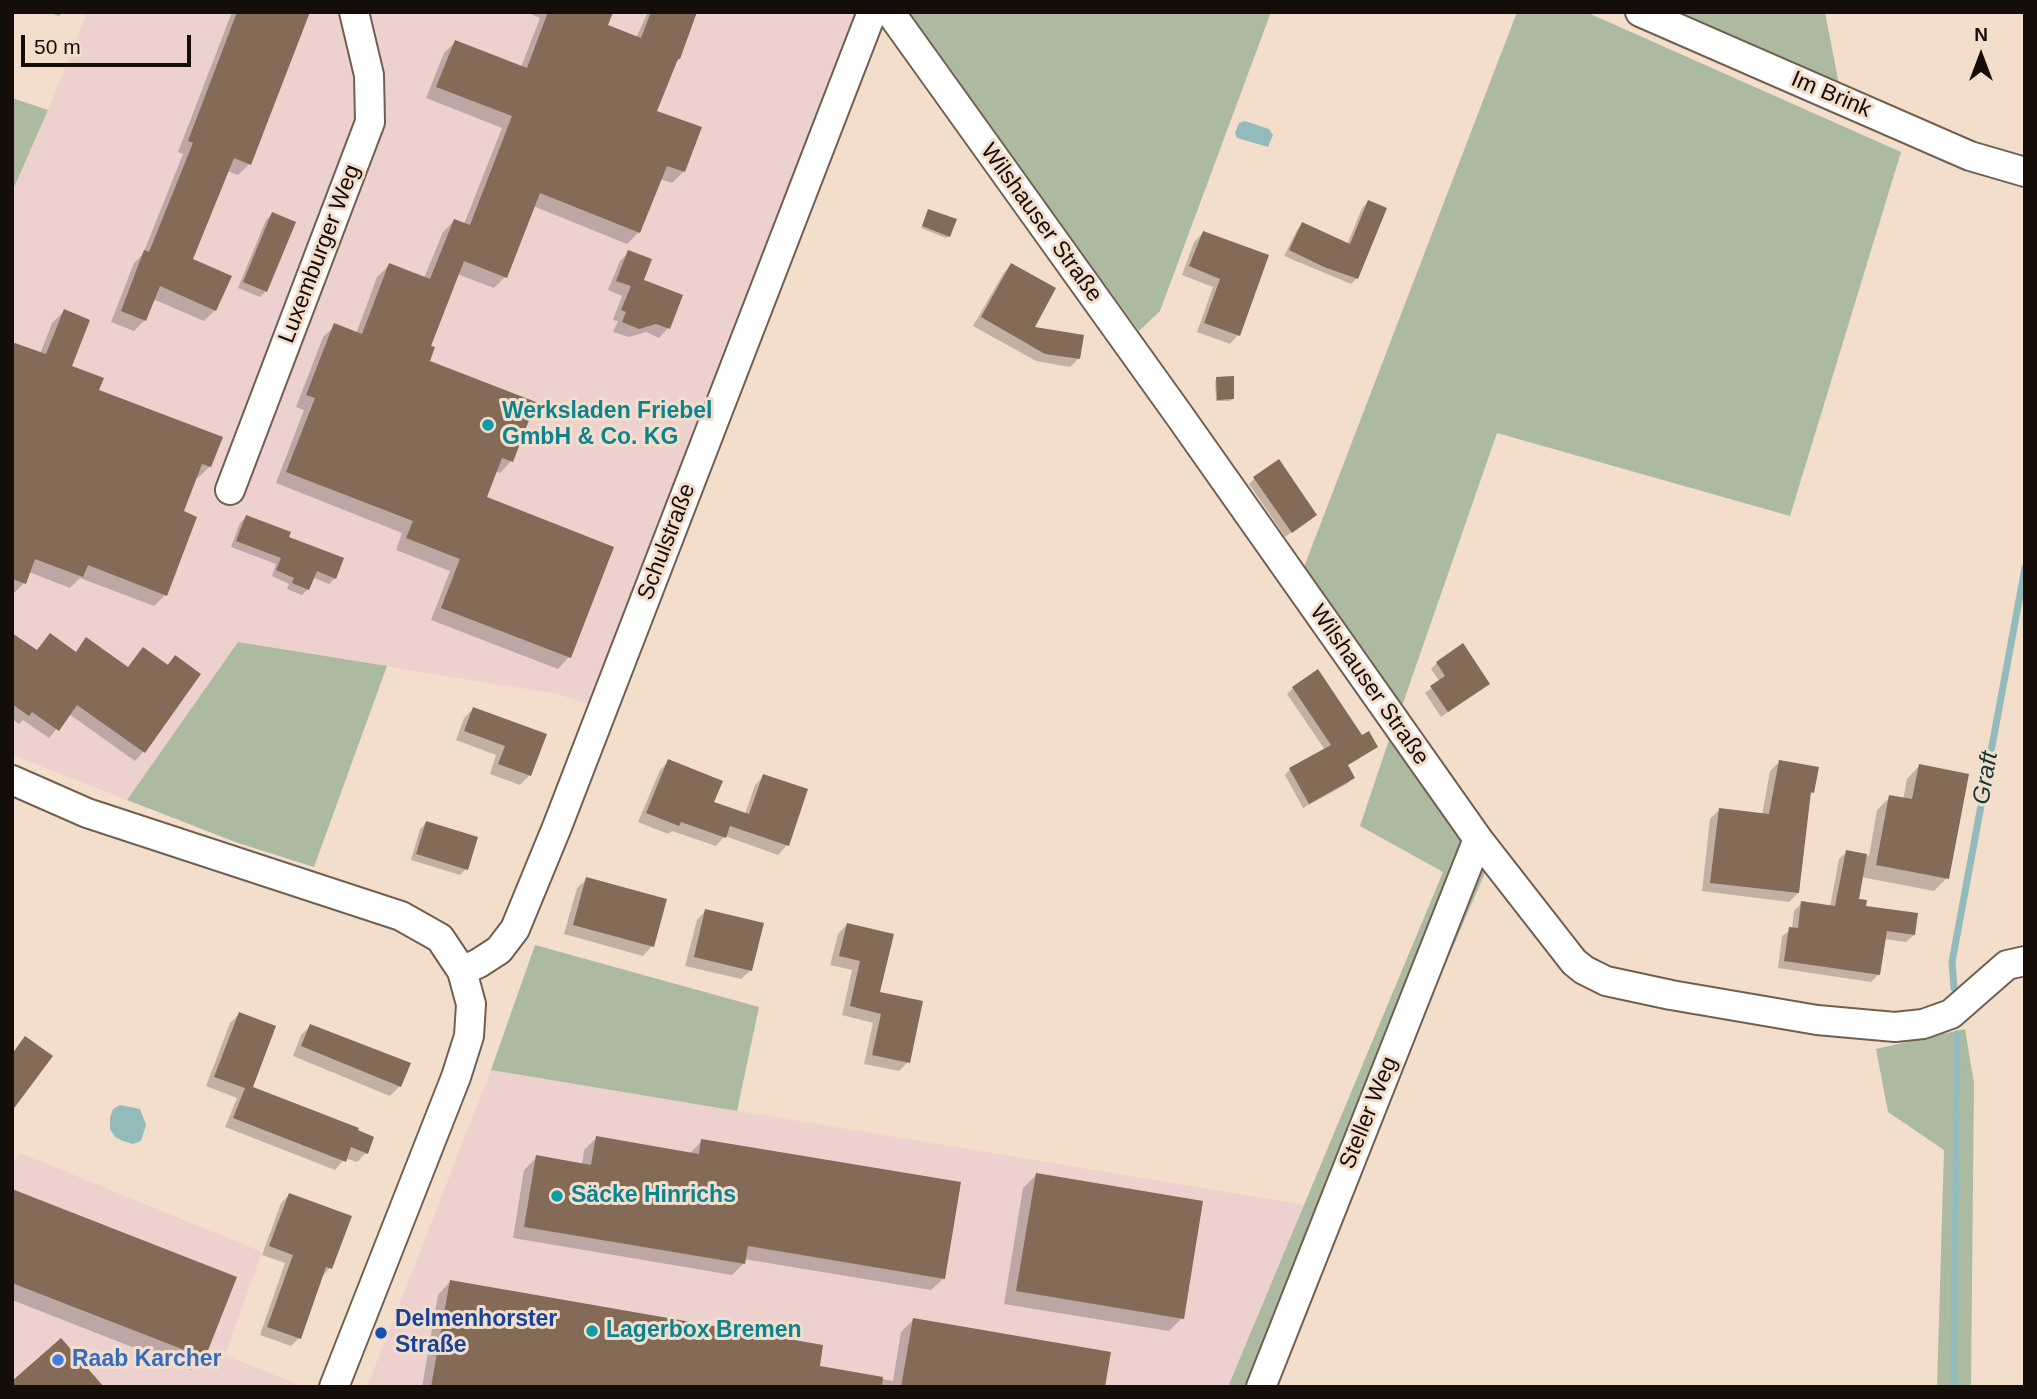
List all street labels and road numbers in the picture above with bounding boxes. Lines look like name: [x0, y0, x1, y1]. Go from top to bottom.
street label: Im Brink: [1787, 66, 1875, 124]
street label: Wilshauser Straße: [974, 138, 1108, 308]
street label: Luxemburger Weg: [273, 161, 367, 347]
street label: Schulstraße: [632, 480, 702, 604]
street label: Wilshauser Straße: [1303, 600, 1435, 770]
street label: Steller Weg: [1334, 1053, 1404, 1173]

